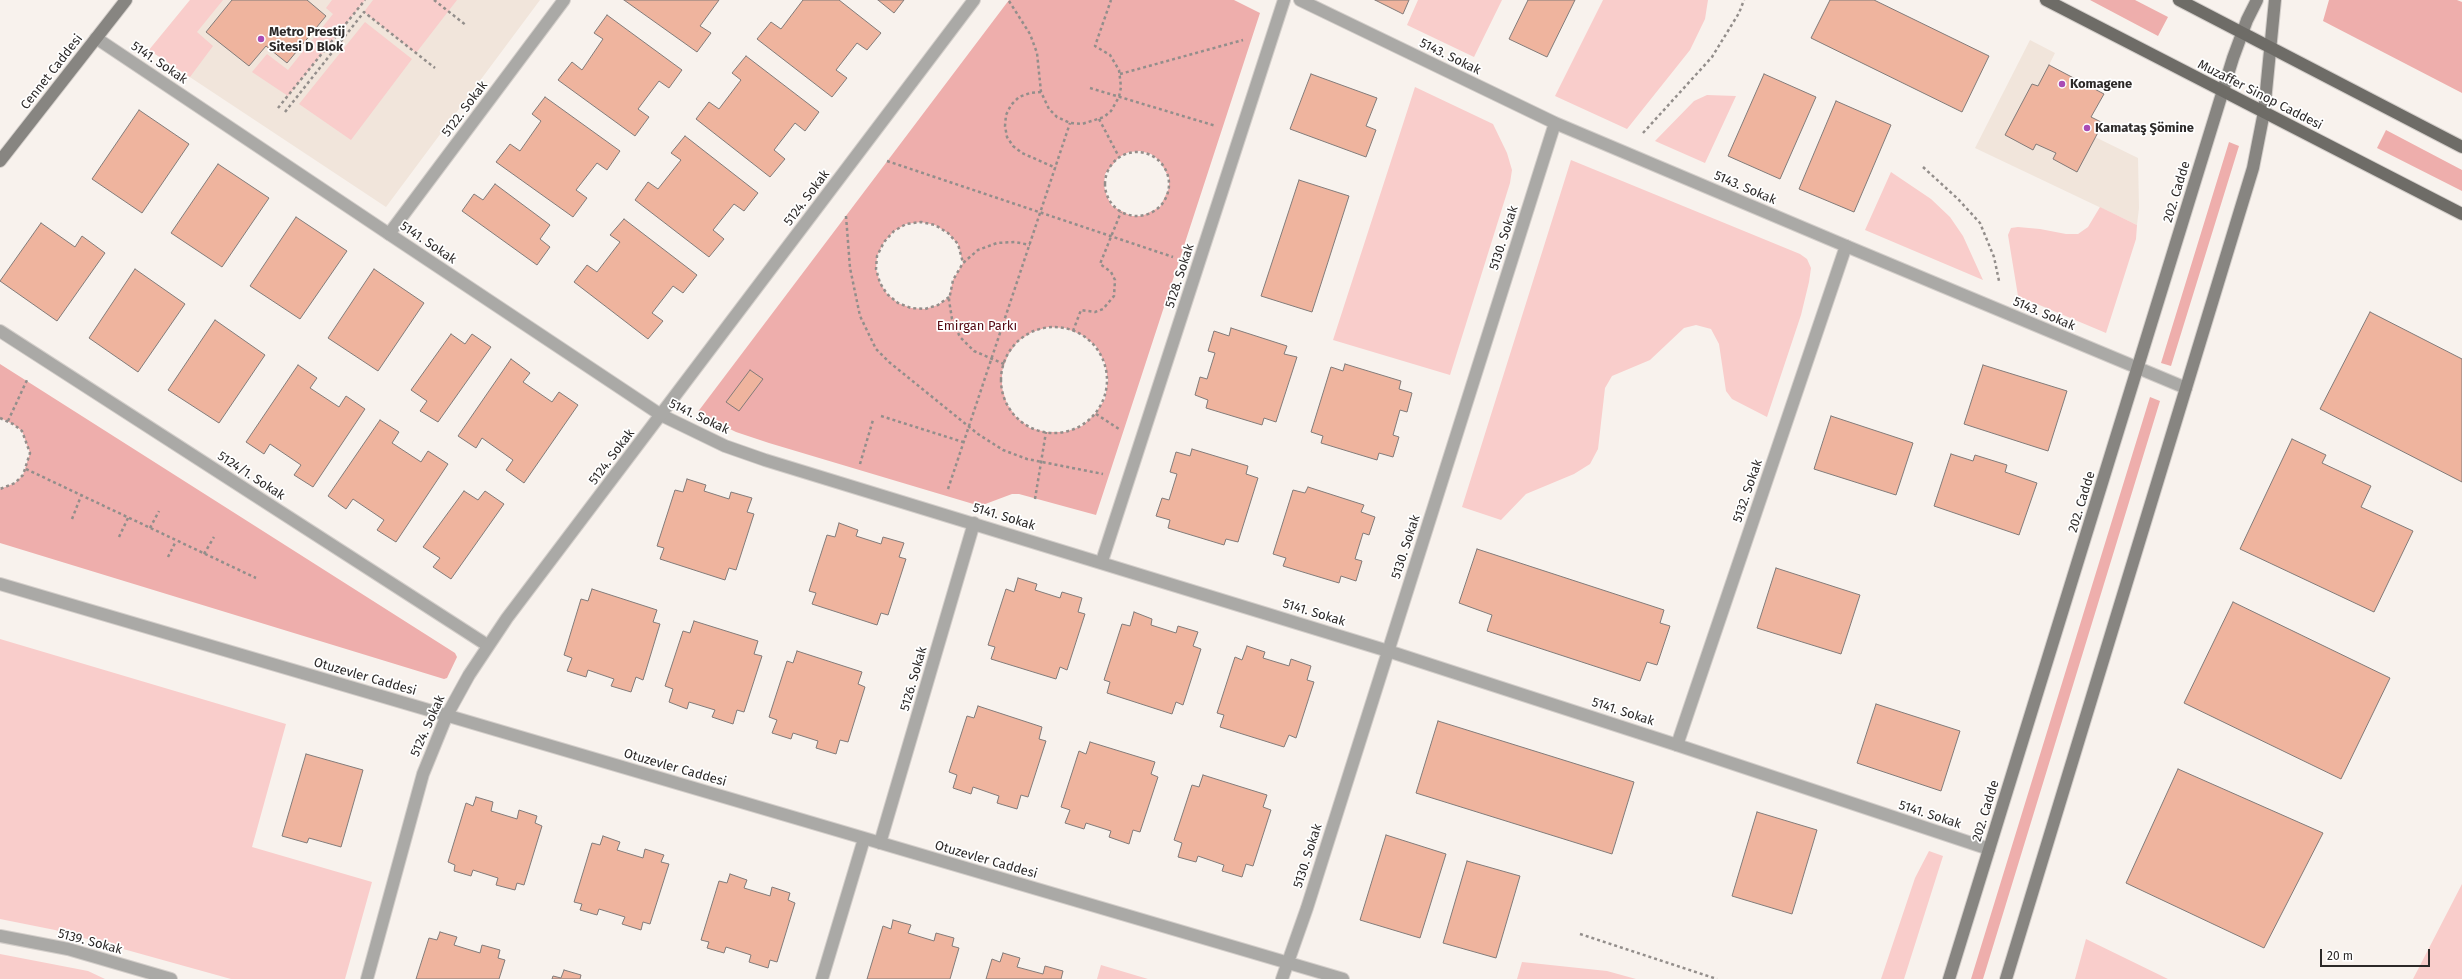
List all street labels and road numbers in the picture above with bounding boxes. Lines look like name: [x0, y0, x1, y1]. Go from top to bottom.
street label: Cennet Caddesi: [18, 31, 86, 113]
street label: 5143. Sokak: [1417, 36, 1483, 78]
street label: 5141. Sokak: [128, 38, 190, 88]
street label: Muzaffer Sinop Caddesi: [2195, 57, 2325, 133]
street label: 5122. Sokak: [439, 78, 491, 140]
street label: 202. Cadde: [2160, 159, 2194, 225]
street label: 5124. Sokak: [781, 167, 833, 229]
street label: 5143. Sokak: [1712, 168, 1778, 208]
street label: 5130. Sokak: [1486, 204, 1522, 272]
street label: 5141. Sokak: [397, 218, 459, 268]
street label: 5128. Sokak: [1162, 242, 1198, 310]
street label: 5143. Sokak: [2011, 294, 2077, 334]
street label: 5141. Sokak: [666, 396, 732, 438]
street label: 5124. Sokak: [586, 426, 638, 488]
street label: 5124/1. Sokak: [214, 448, 288, 504]
street label: 5132. Sokak: [1730, 457, 1766, 525]
street label: 202. Cadde: [2065, 469, 2099, 535]
street label: 5141. Sokak: [971, 500, 1037, 534]
street label: 5130. Sokak: [1388, 513, 1424, 581]
street label: 5141. Sokak: [1281, 596, 1347, 630]
street label: 5126. Sokak: [897, 645, 931, 713]
street label: Otuzevler Caddesi: [312, 655, 418, 699]
street label: 5124. Sokak: [407, 693, 449, 759]
street label: 5141. Sokak: [1590, 695, 1656, 729]
street label: Otuzevler Caddesi: [622, 746, 728, 790]
street label: 202. Cadde: [1969, 778, 2003, 844]
street label: 5141. Sokak: [1897, 798, 1963, 832]
street label: 5130. Sokak: [1290, 822, 1326, 890]
street label: Otuzevler Caddesi: [933, 838, 1039, 882]
street label: 5139. Sokak: [56, 926, 124, 958]

